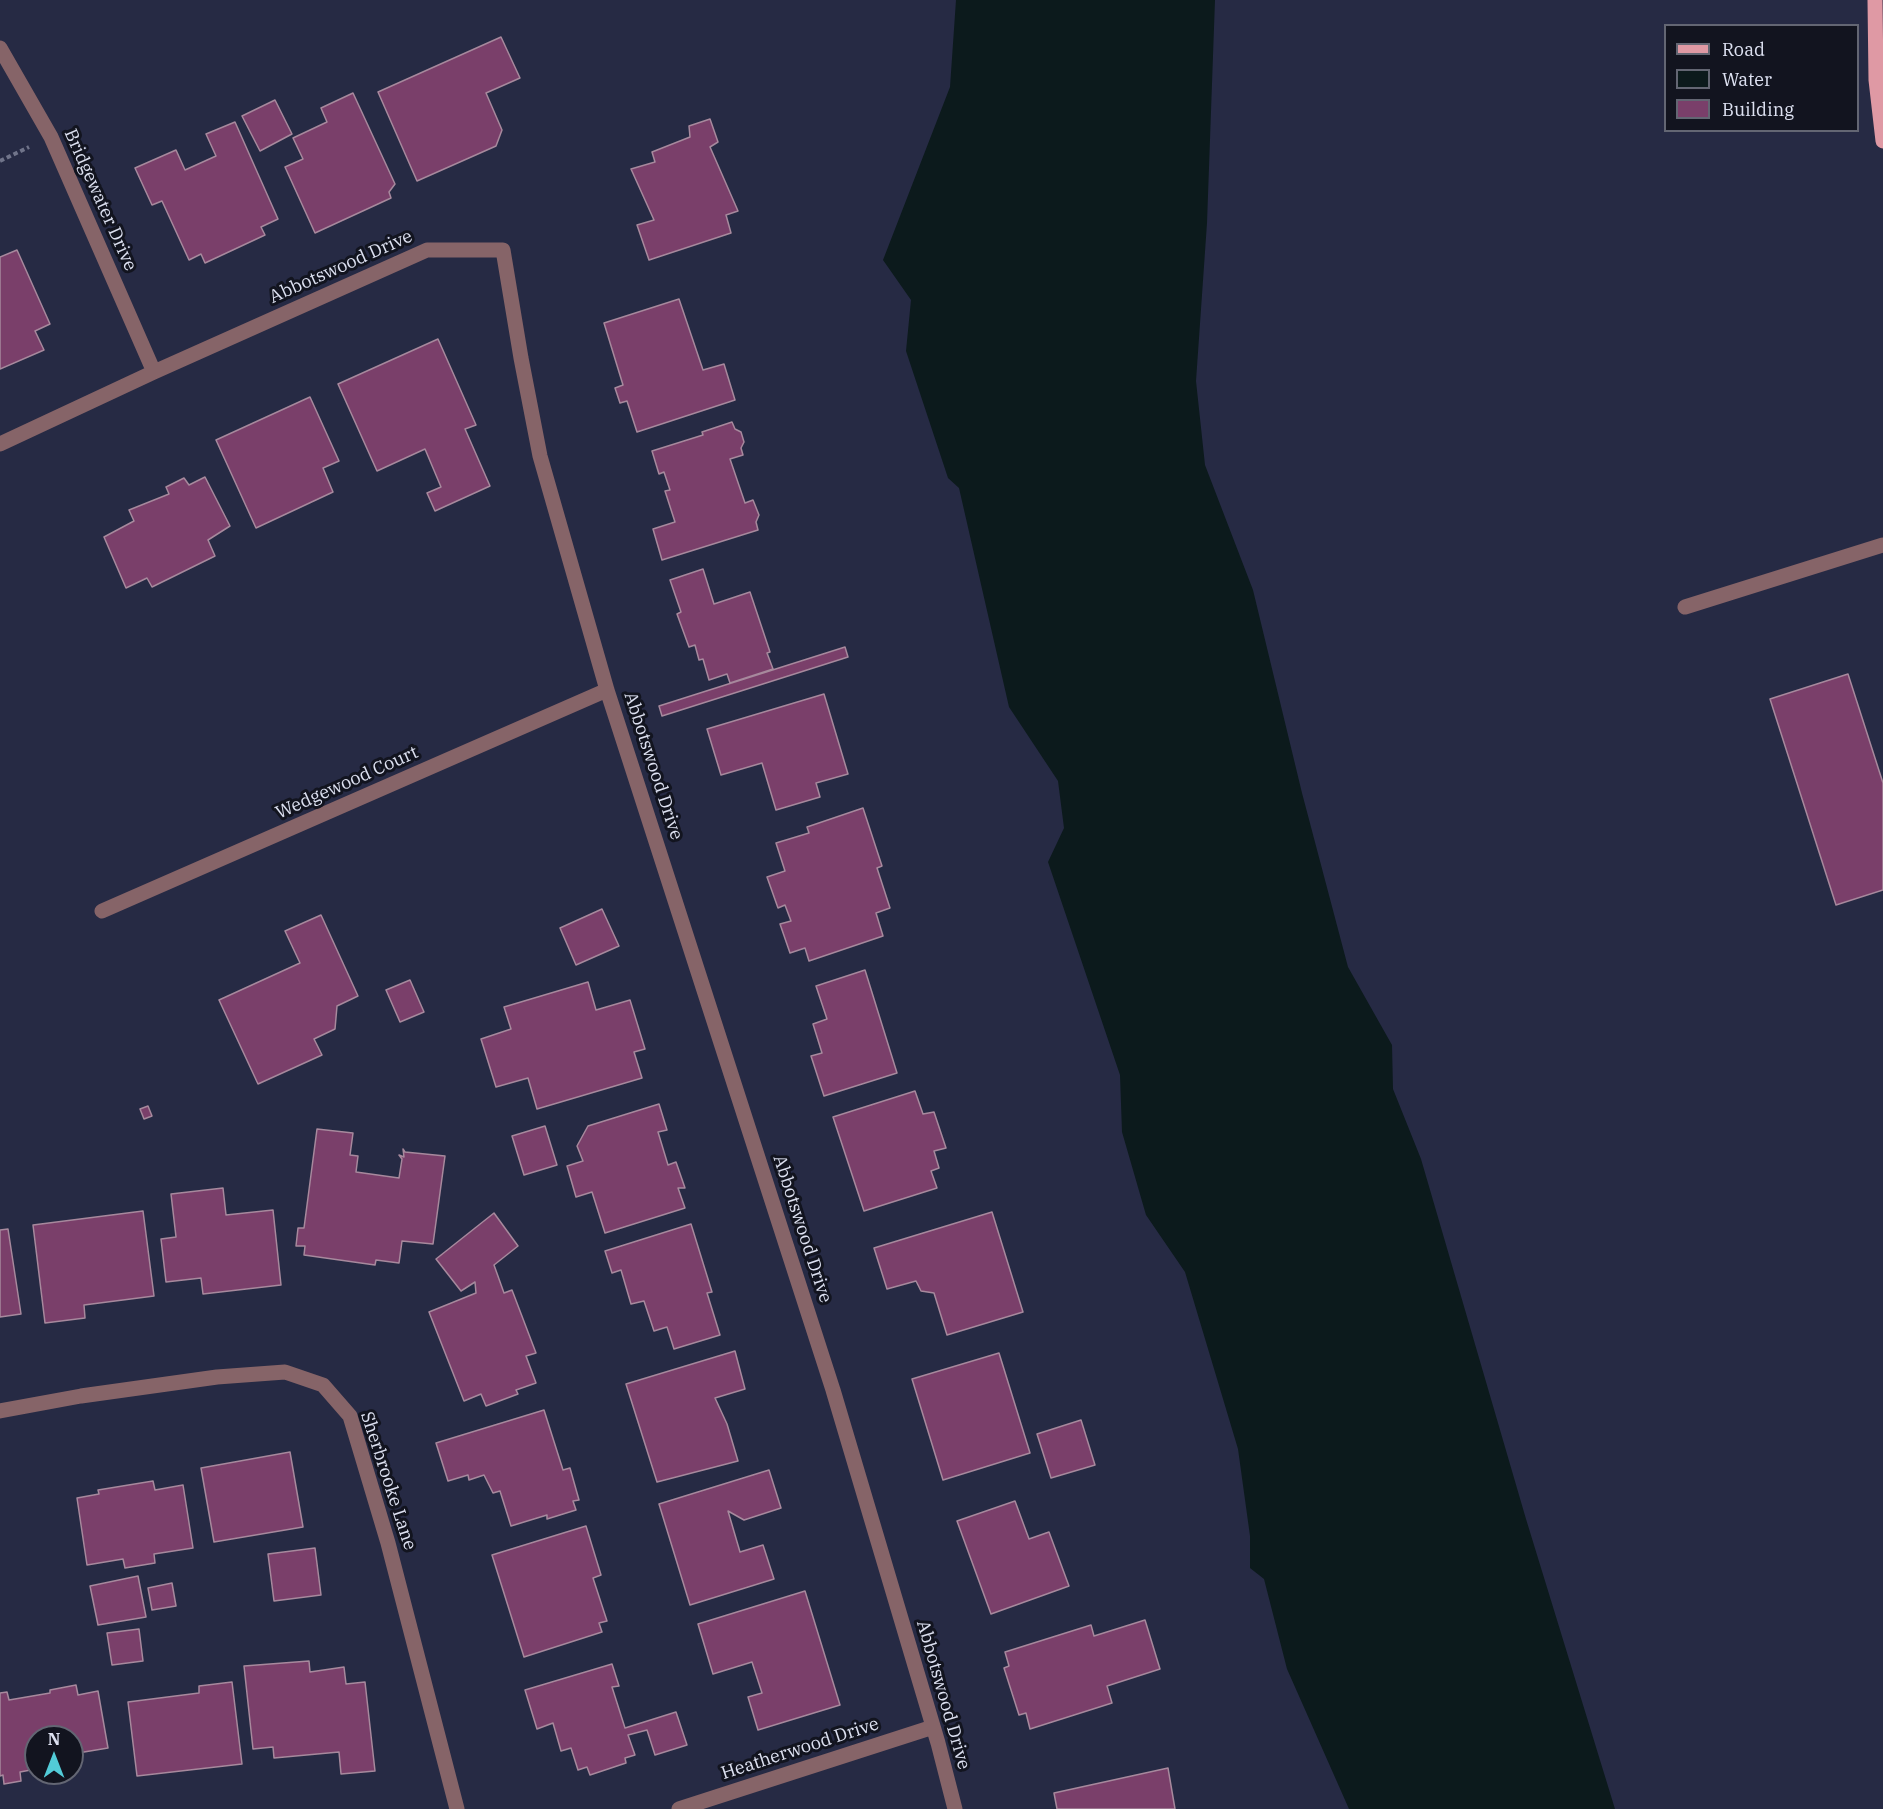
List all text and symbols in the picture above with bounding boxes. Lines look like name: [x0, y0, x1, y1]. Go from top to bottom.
legend: [1664, 24, 1859, 132]
text: Road: [1722, 38, 1765, 61]
text: Water: [1722, 68, 1772, 91]
text: Building: [1722, 98, 1794, 121]
street label: Bridgewater Drive: [59, 126, 141, 274]
street label: Abbotswood Drive: [266, 226, 416, 308]
street label: Abbotswood Drive: [619, 689, 687, 843]
street label: Wedgewood Court: [272, 742, 422, 824]
street label: Abbotswood Drive: [768, 1152, 836, 1306]
street label: Sherbrooke Lane: [355, 1409, 421, 1553]
street label: Abbotswood Drive: [911, 1618, 975, 1772]
street label: Heatherwood Drive: [718, 1713, 882, 1785]
north arrow: [24, 1725, 84, 1785]
text: N: [48, 1729, 60, 1749]

